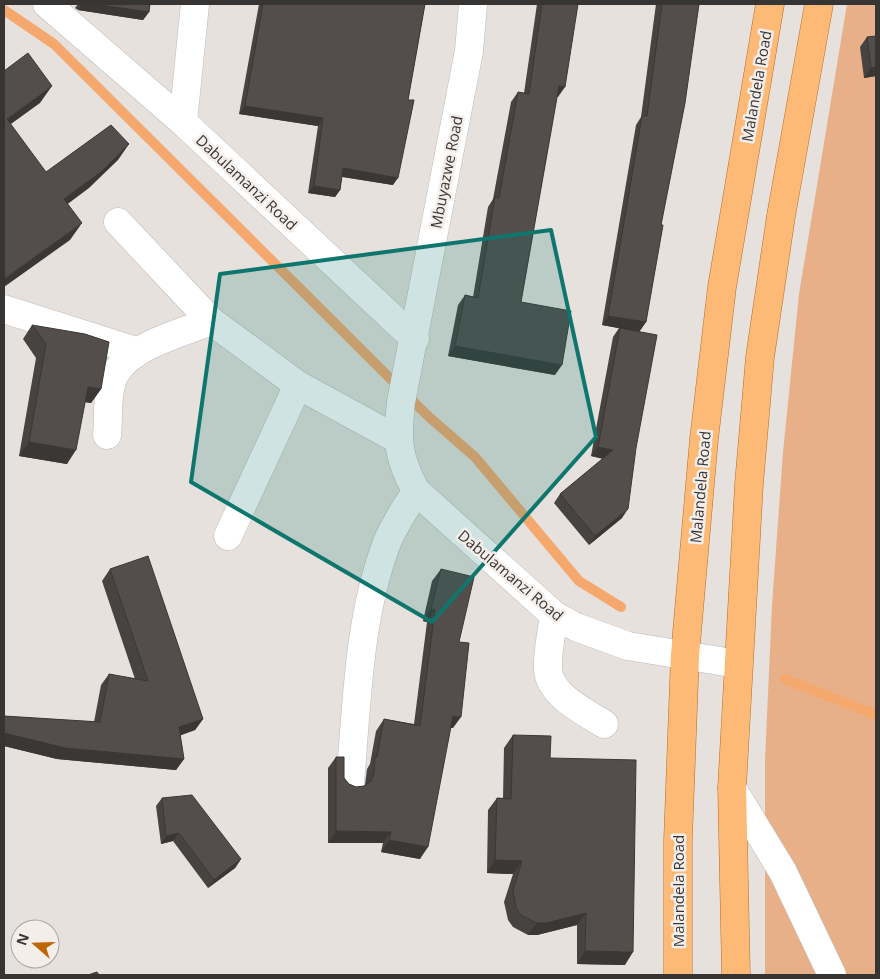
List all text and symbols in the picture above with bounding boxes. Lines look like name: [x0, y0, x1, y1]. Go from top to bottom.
street label: Malandela Road: [736, 29, 776, 143]
street label: Mbuyazwe Road: [425, 114, 467, 230]
street label: Dabulamanzi Road: [192, 130, 302, 234]
street label: Malandela Road: [685, 430, 715, 544]
street label: Dabulamanzi Road: [454, 525, 568, 625]
street label: Malandela Road: [668, 835, 688, 947]
north arrow: [10, 919, 60, 969]
text: N: [11, 931, 33, 948]

